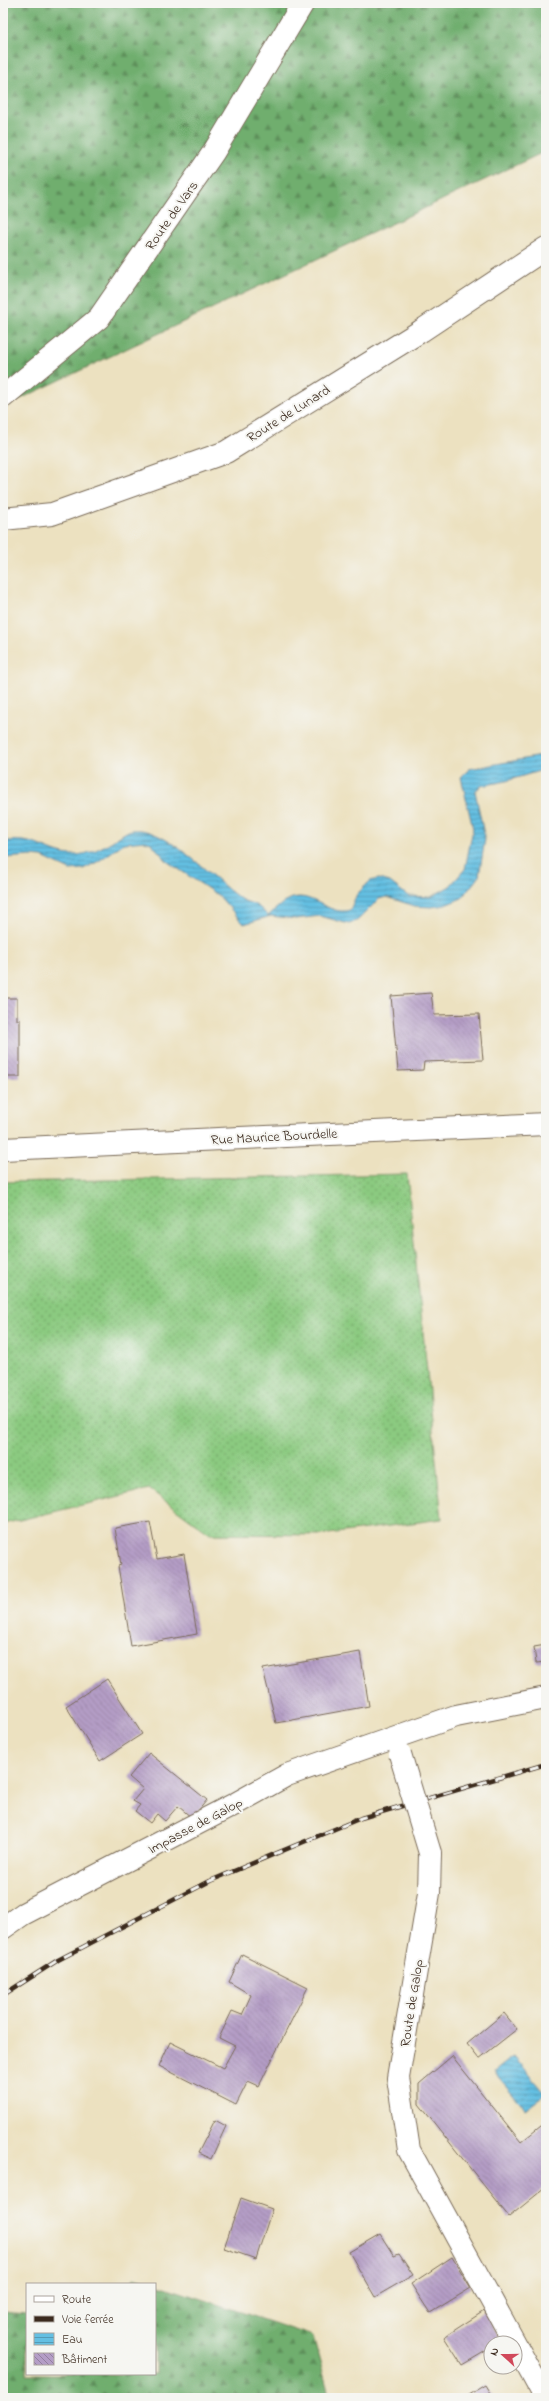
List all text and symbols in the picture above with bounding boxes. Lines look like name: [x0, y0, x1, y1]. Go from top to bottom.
street label: Route de Vars: [140, 177, 204, 255]
street label: Route de Lunard: [243, 380, 335, 448]
street label: Rue Maurice Bourdelle: [210, 1124, 339, 1151]
street label: Impasse de Galop: [145, 1792, 247, 1860]
street label: Route de Galop: [395, 1957, 430, 2049]
legend: [26, 2283, 156, 2375]
text: Route: [62, 2291, 92, 2309]
text: Voie ferrée: [61, 2311, 114, 2329]
text: Eau: [62, 2331, 83, 2349]
north arrow: [483, 2335, 523, 2375]
text: N: [486, 2345, 503, 2358]
text: Bâtiment: [61, 2351, 107, 2369]

